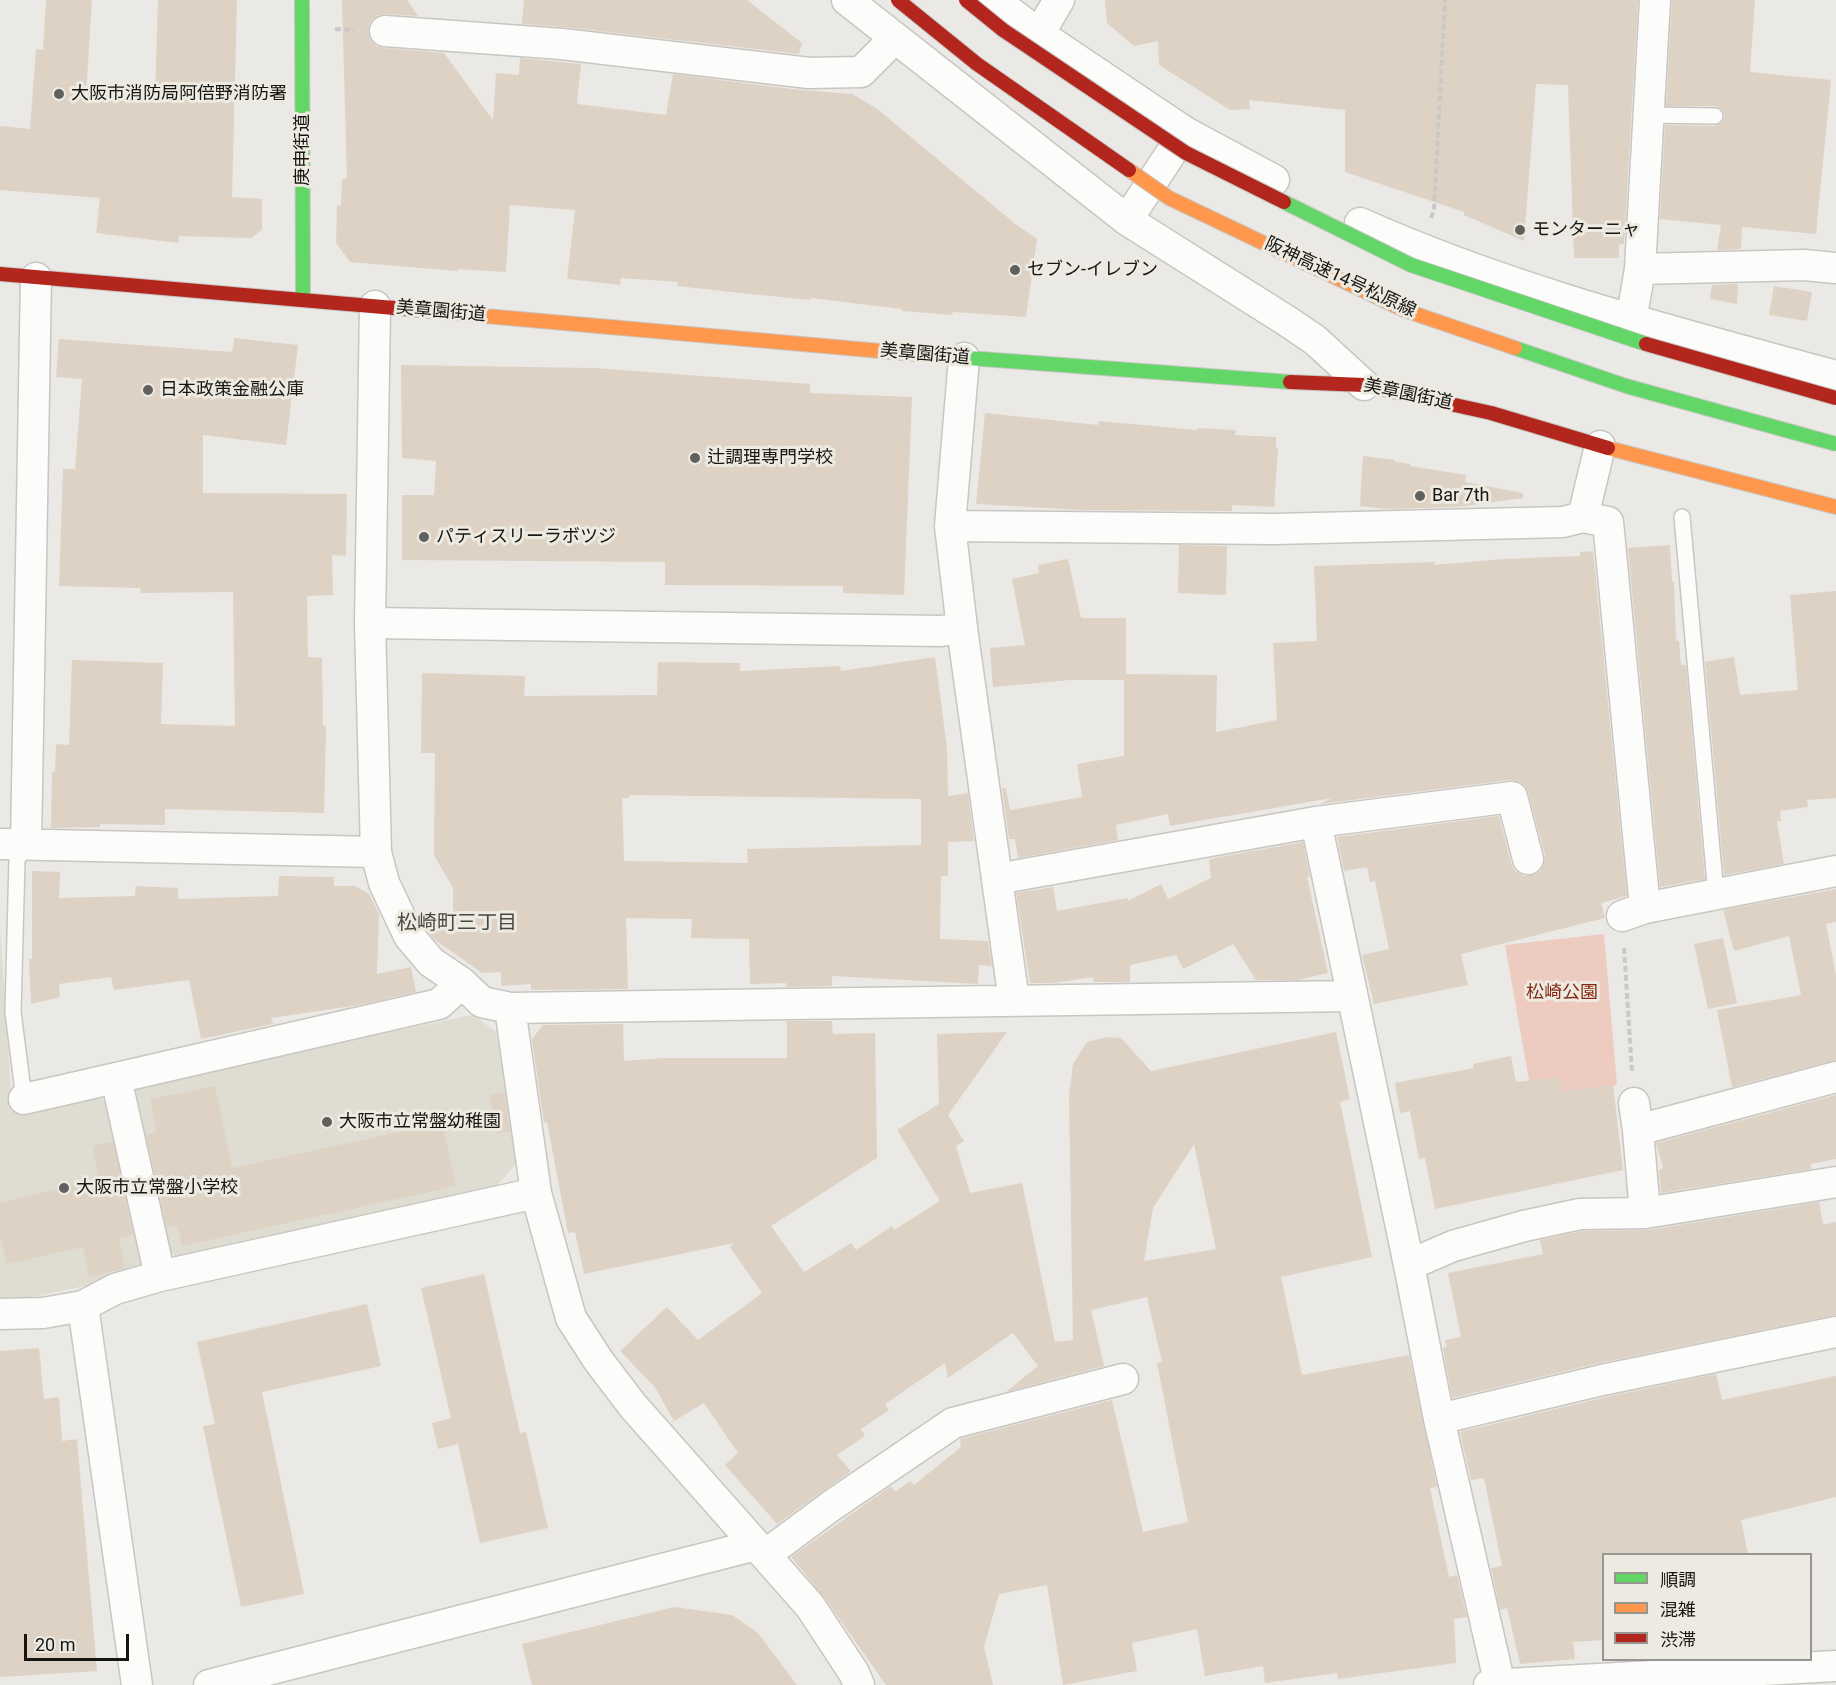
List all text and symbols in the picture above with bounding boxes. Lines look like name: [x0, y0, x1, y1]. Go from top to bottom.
place label: 大阪市消防局阿倍野消防署: [71, 83, 287, 105]
marker: 大阪市消防局阿倍野消防署: [52, 87, 66, 101]
street label: 庚申街道: [292, 114, 314, 186]
place label: モンターニャ: [1532, 219, 1640, 241]
marker: モンターニャ: [1513, 223, 1527, 237]
street label: 阪神高速14号松原線: [1261, 234, 1419, 322]
place label: セブン-イレブン: [1027, 259, 1158, 281]
marker: セブン-イレブン: [1008, 263, 1022, 277]
street label: 美章園街道: [395, 297, 487, 327]
street label: 美章園街道: [879, 340, 971, 370]
street label: 美章園街道: [1362, 375, 1454, 415]
place label: 日本政策金融公庫: [160, 379, 304, 401]
marker: 日本政策金融公庫: [141, 383, 155, 397]
place label: 辻調理専門学校: [707, 447, 833, 469]
marker: 辻調理専門学校: [688, 451, 702, 465]
place label: Bar 7th: [1432, 485, 1489, 507]
marker: Bar 7th: [1413, 489, 1427, 503]
place label: パティスリーラボツジ: [436, 526, 616, 548]
marker: パティスリーラボツジ: [417, 530, 431, 544]
district label: 松崎町三丁目: [397, 912, 517, 936]
park label: 松崎公園: [1526, 982, 1598, 1004]
place label: 大阪市立常盤幼稚園: [339, 1111, 501, 1133]
marker: 大阪市立常盤幼稚園: [320, 1115, 334, 1129]
place label: 大阪市立常盤小学校: [76, 1177, 238, 1199]
marker: 大阪市立常盤小学校: [57, 1181, 71, 1195]
legend: [1602, 1553, 1812, 1661]
text: 順調: [1660, 1569, 1696, 1590]
text: 混雑: [1660, 1599, 1696, 1620]
scale bar: [27, 1622, 132, 1660]
text: 渋滞: [1660, 1629, 1696, 1650]
text: 20 m: [35, 1634, 75, 1655]

